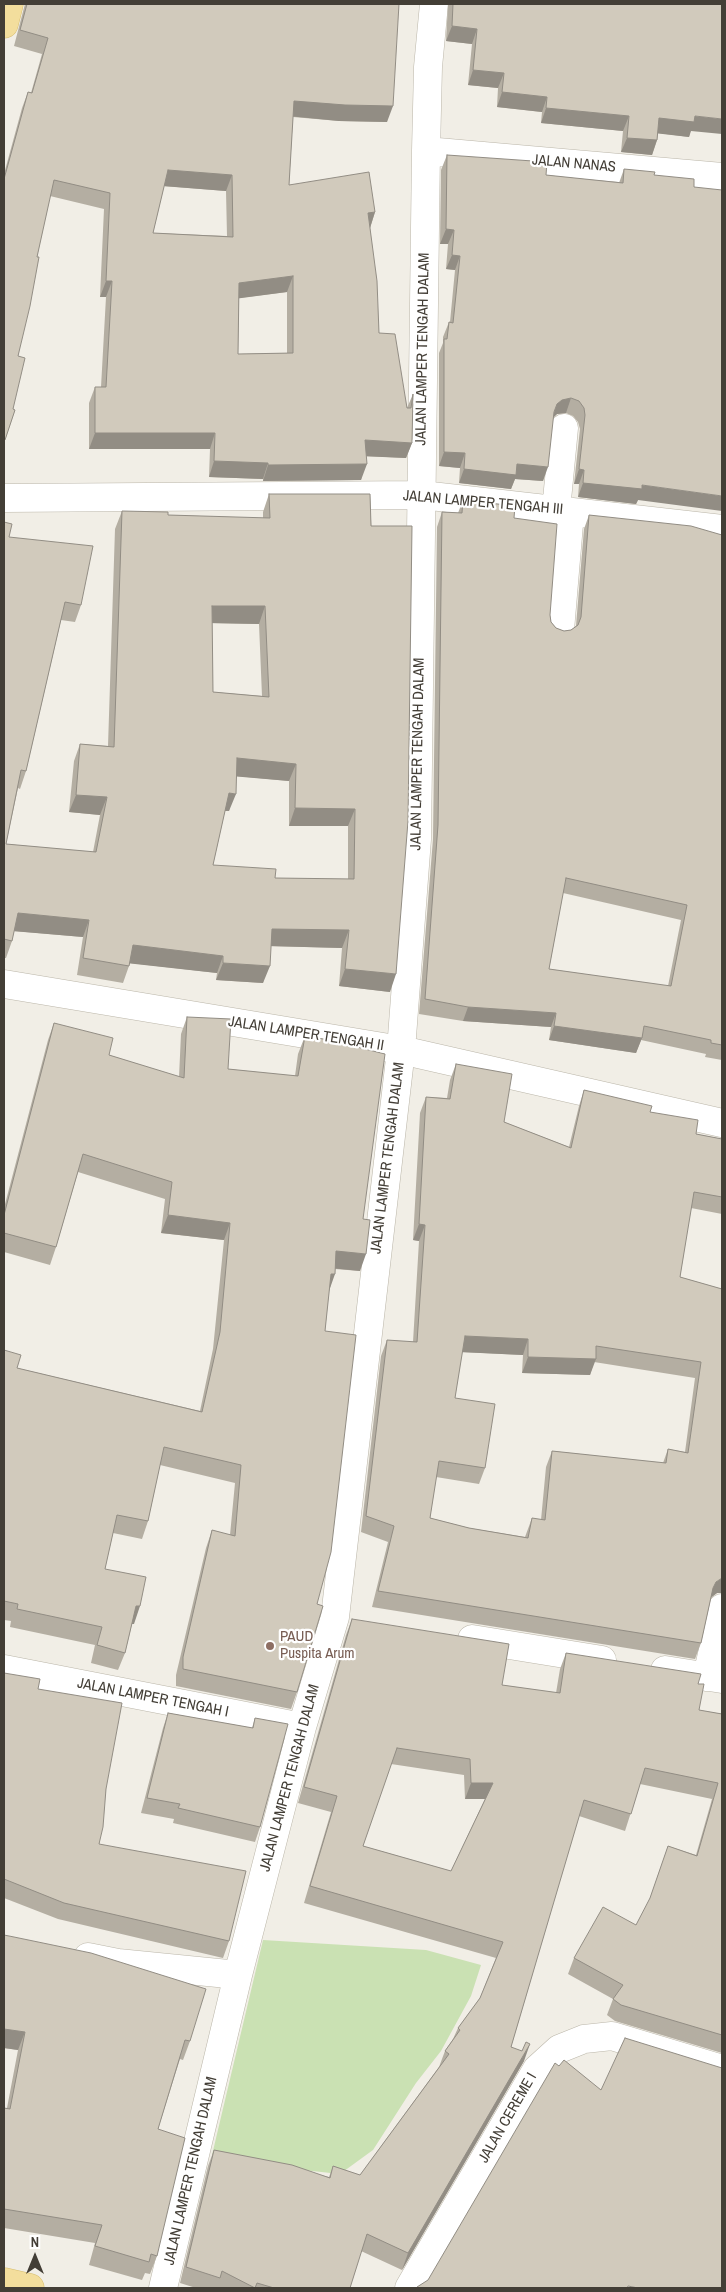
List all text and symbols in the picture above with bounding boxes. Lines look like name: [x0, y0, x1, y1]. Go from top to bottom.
street label: JALAN NANAS: [531, 151, 617, 177]
street label: JALAN LAMPER TENGAH DALAM: [412, 252, 434, 446]
street label: JALAN LAMPER TENGAH III: [402, 487, 564, 519]
street label: JALAN LAMPER TENGAH DALAM: [407, 657, 429, 851]
street label: JALAN LAMPER TENGAH II: [227, 1013, 385, 1055]
street label: JALAN LAMPER TENGAH DALAM: [367, 1061, 409, 1255]
place label: PAUD Puspita Arum: [280, 1628, 355, 1663]
marker: PAUD Puspita Arum: [264, 1640, 276, 1652]
street label: JALAN LAMPER TENGAH I: [76, 1674, 230, 1722]
street label: JALAN LAMPER TENGAH DALAM: [256, 1683, 324, 1873]
street label: JALAN CEREME I: [475, 2070, 541, 2166]
street label: JALAN LAMPER TENGAH DALAM: [161, 2075, 221, 2267]
north arrow: [10, 2232, 60, 2282]
text: N: [31, 2233, 39, 2251]

